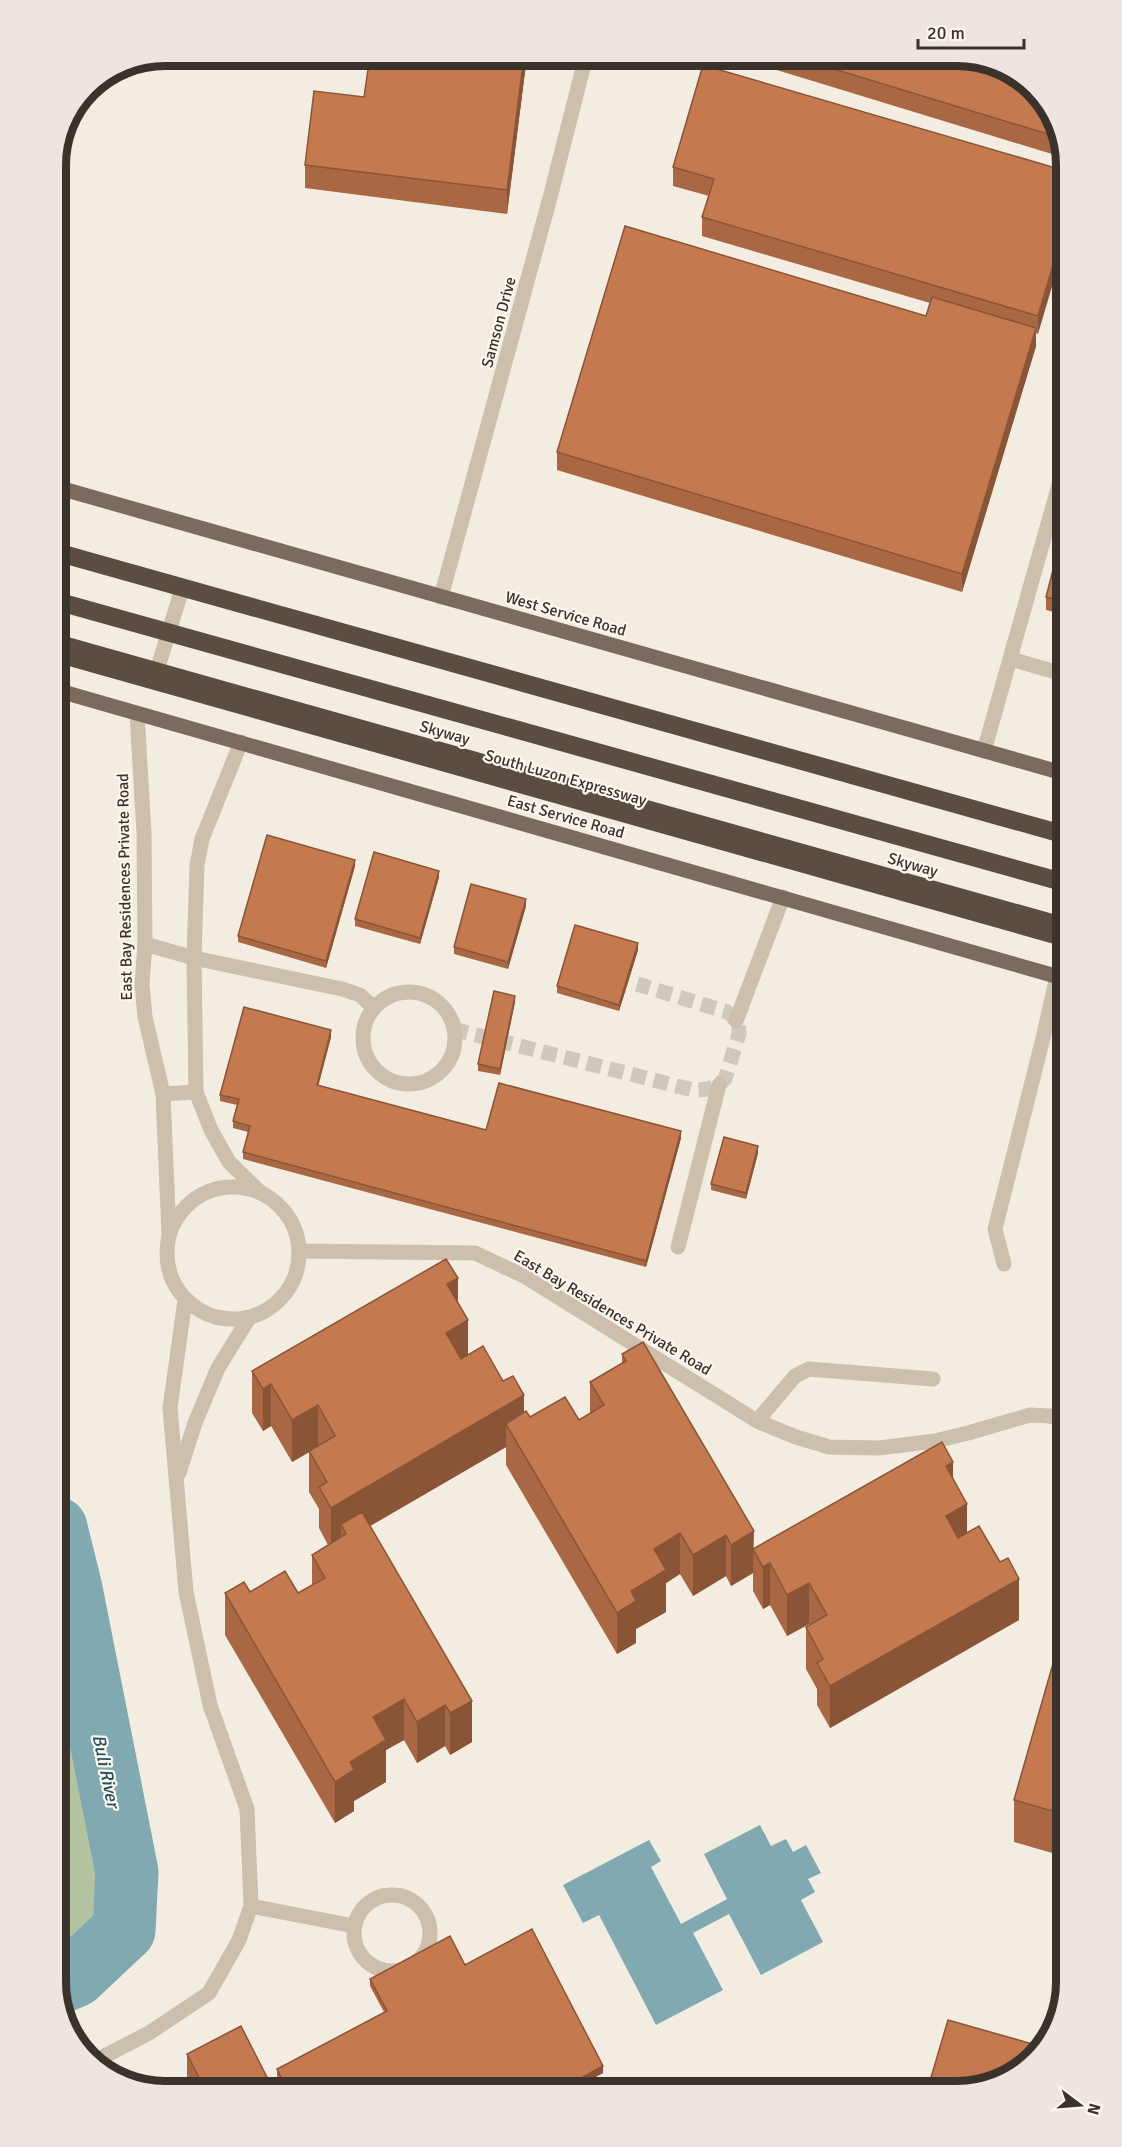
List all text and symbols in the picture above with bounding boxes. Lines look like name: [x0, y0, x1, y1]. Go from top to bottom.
scale bar: [918, 12, 1024, 50]
text: 20 m: [927, 22, 965, 44]
street label: Samson Drive: [477, 275, 521, 370]
street label: West Service Road: [503, 587, 629, 641]
street label: Skyway: [417, 716, 473, 750]
street label: South Luzon Expressway: [483, 745, 649, 811]
street label: East Bay Residences Private Road: [113, 773, 137, 1001]
street label: East Service Road: [505, 791, 627, 843]
street label: Skyway: [885, 848, 941, 882]
street label: East Bay Residences Private Road: [510, 1246, 715, 1380]
water label: Buli River: [88, 1733, 125, 1812]
north arrow: [1050, 2075, 1110, 2135]
text: N: [1082, 2101, 1105, 2117]

